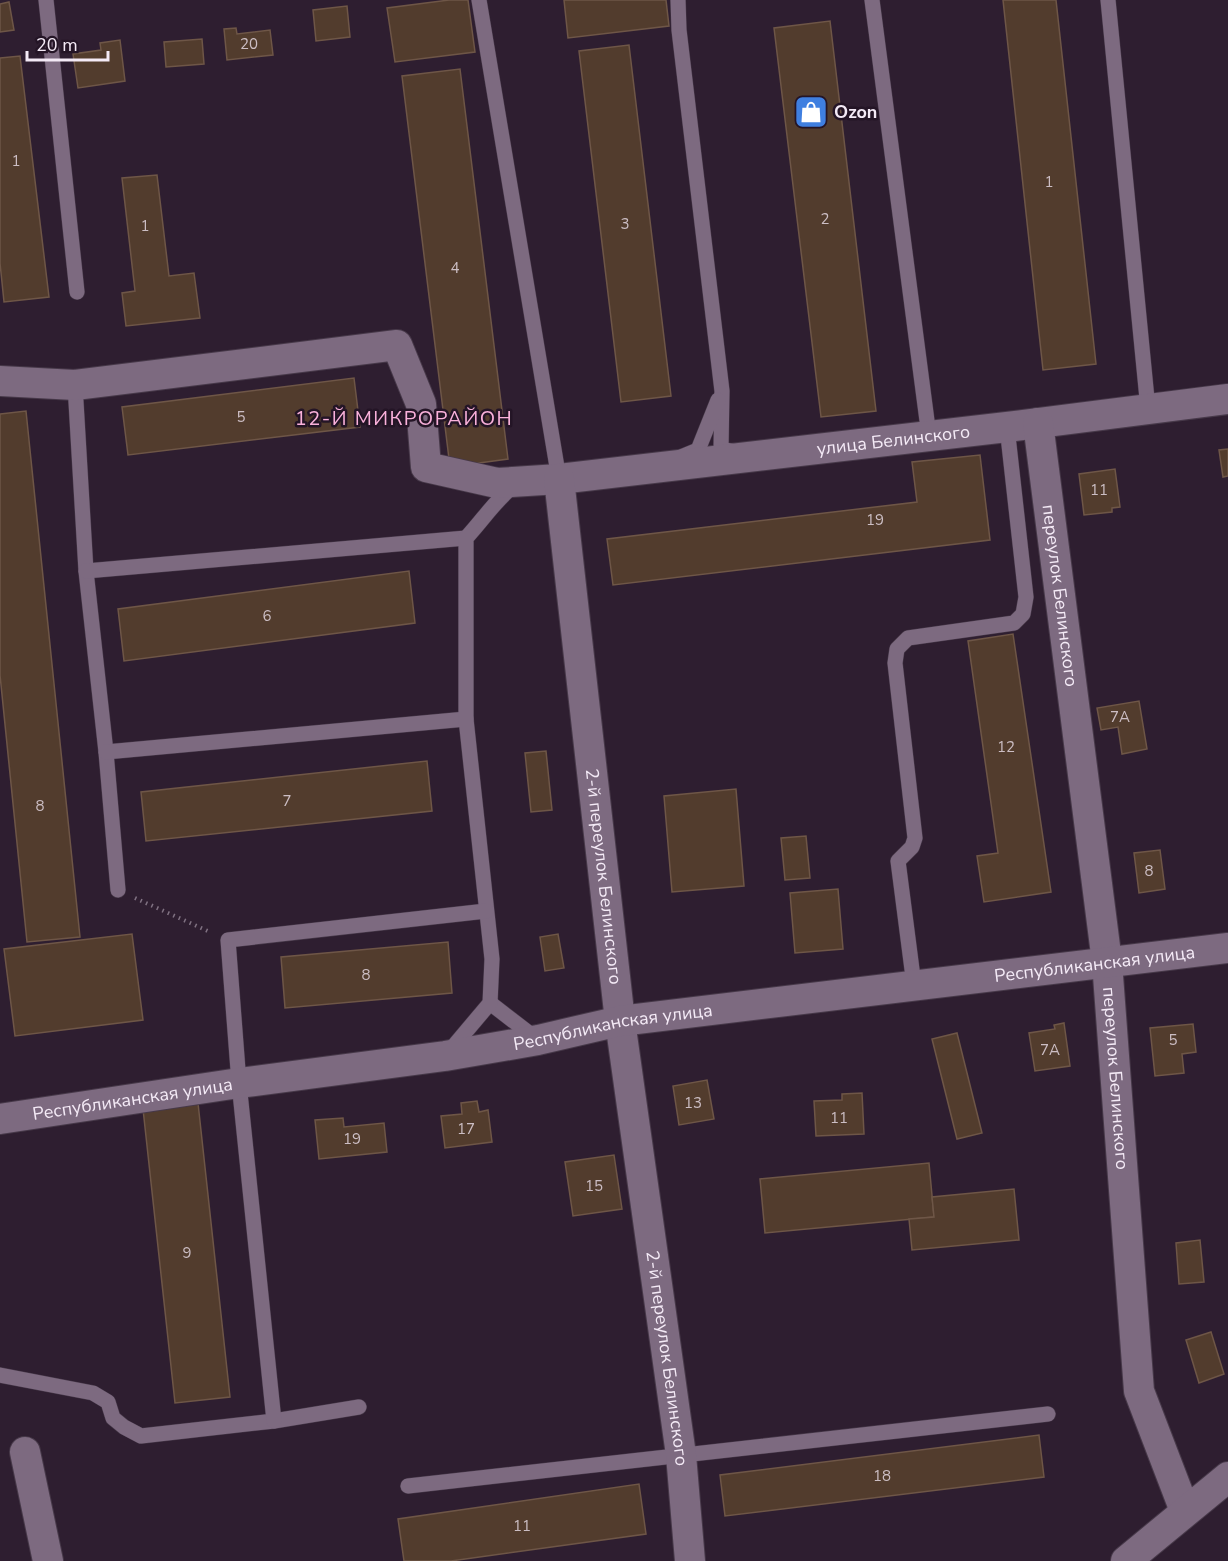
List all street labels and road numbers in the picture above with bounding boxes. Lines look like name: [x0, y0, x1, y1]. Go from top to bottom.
street label: улица Белинского: [815, 419, 971, 461]
street label: переулок Белинского: [1037, 503, 1084, 688]
street label: 2-й переулок Белинского: [580, 767, 628, 986]
street label: Республиканская улица: [993, 940, 1196, 988]
street label: переулок Белинского: [1097, 986, 1134, 1171]
street label: Республиканская улица: [511, 998, 714, 1056]
street label: Республиканская улица: [31, 1072, 234, 1126]
street label: 2-й переулок Белинского: [640, 1249, 694, 1467]

